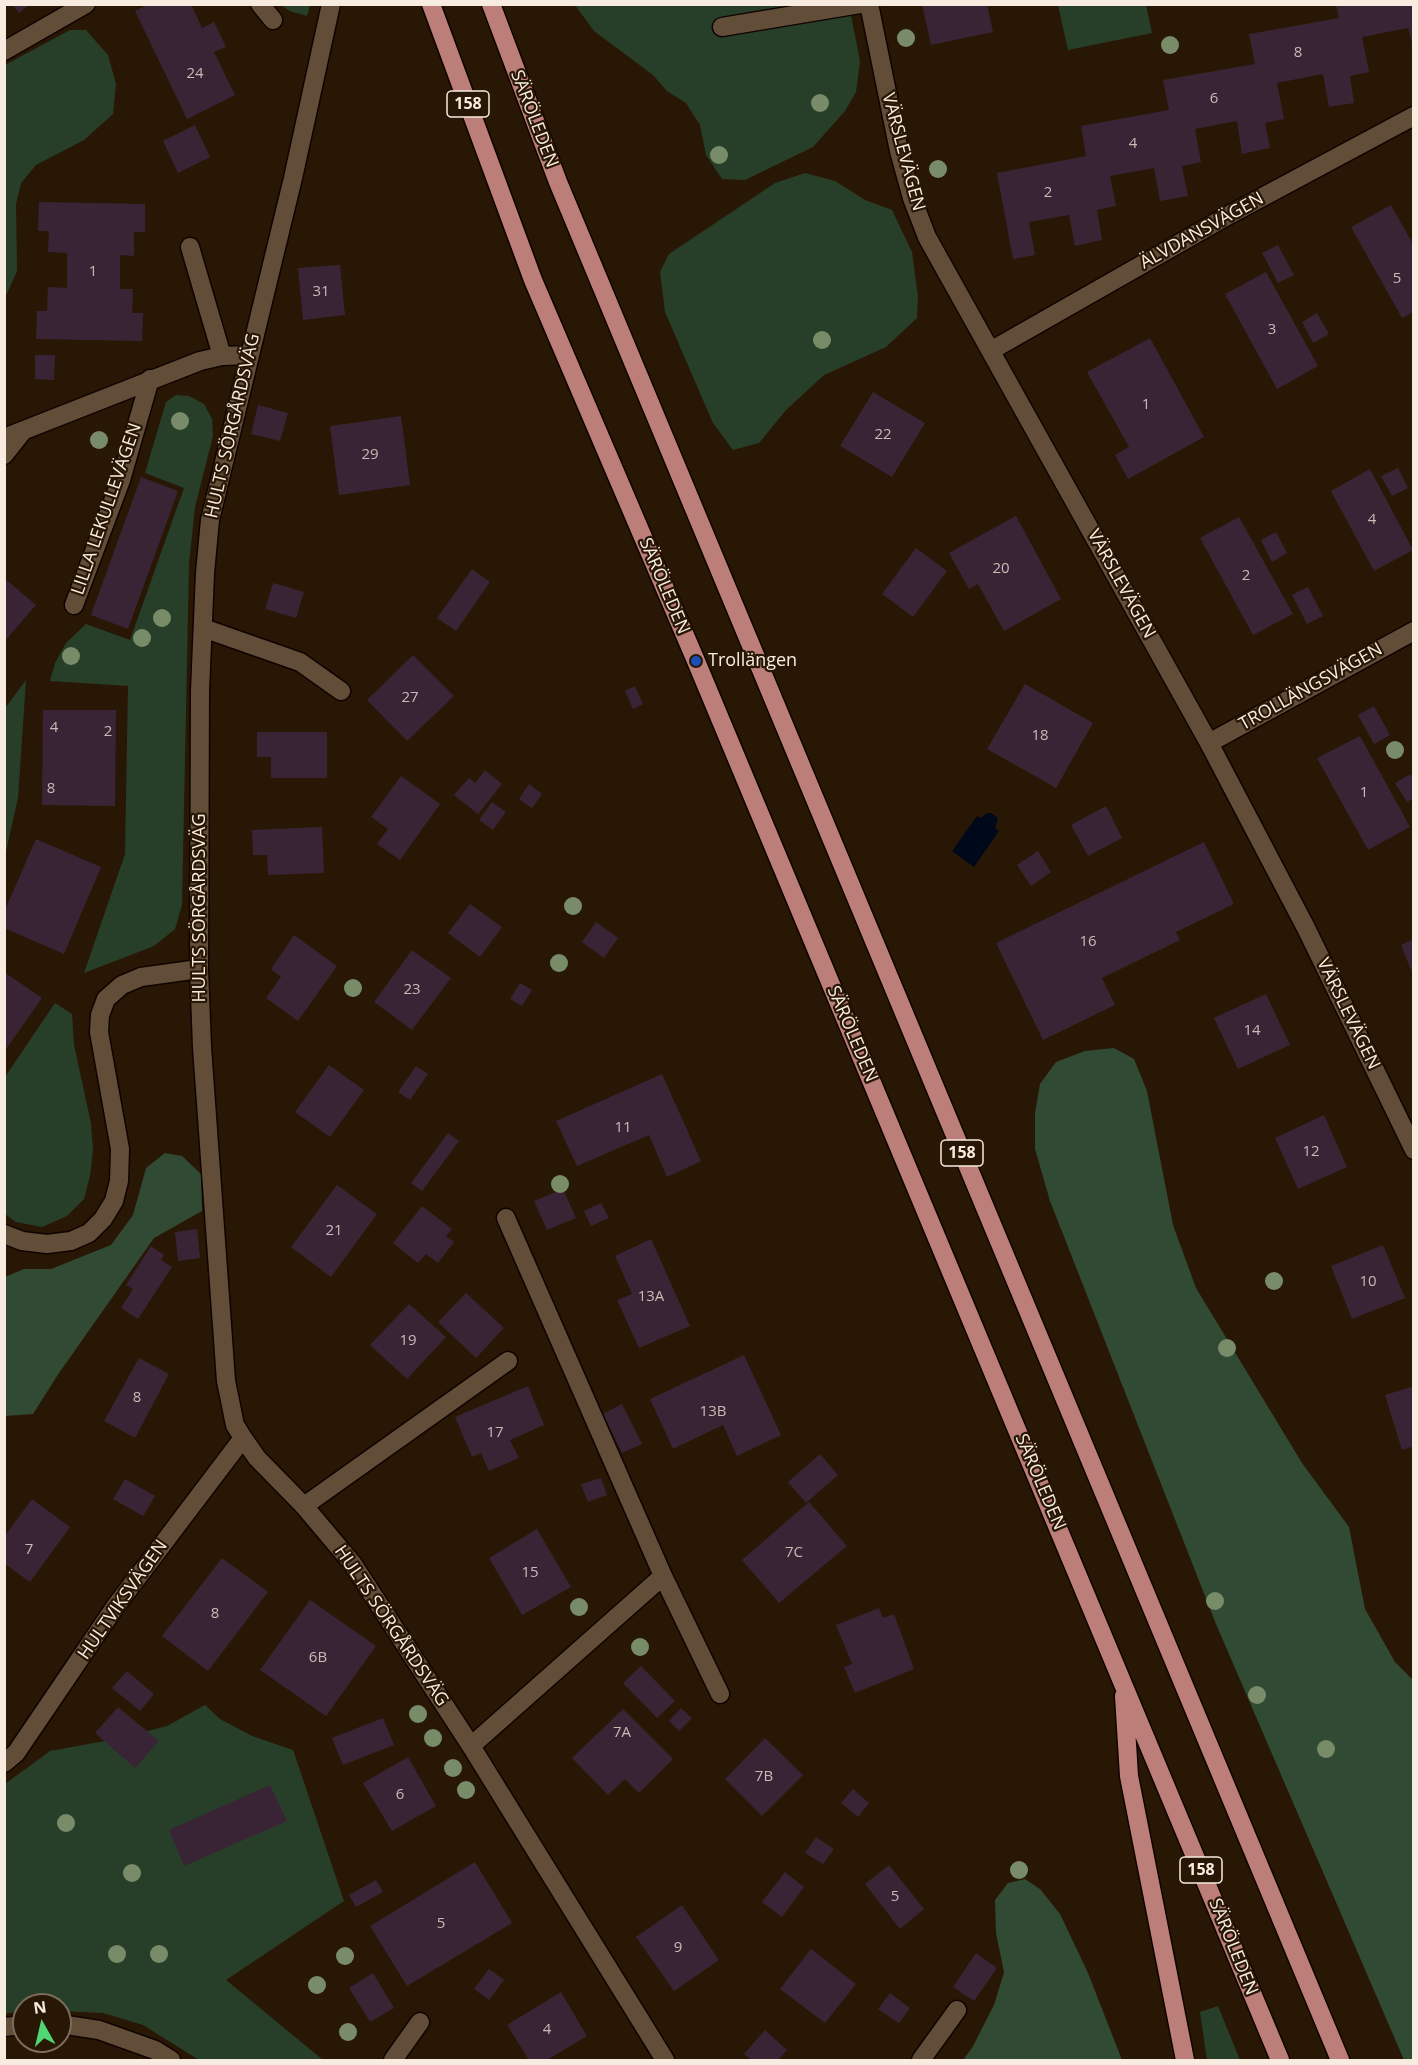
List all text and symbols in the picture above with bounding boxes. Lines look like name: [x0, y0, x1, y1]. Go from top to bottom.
house number: 8: [1294, 44, 1302, 62]
house number: 24: [186, 65, 204, 83]
street label: SÄRÖLEDEN: [506, 67, 562, 171]
house number: 6: [1210, 90, 1218, 108]
road number: 158: [447, 91, 489, 117]
street label: VÄRSLEVÄGEN: [877, 91, 929, 213]
house number: 4: [1129, 135, 1137, 153]
house number: 2: [1044, 184, 1052, 202]
street label: ÄLVDANSVÄGEN: [1136, 188, 1268, 274]
house number: 1: [89, 263, 97, 281]
house number: 5: [1393, 270, 1401, 288]
house number: 31: [312, 283, 330, 301]
house number: 3: [1268, 321, 1276, 339]
street label: HULTS SÖRGÅRDSVÄG: [201, 332, 265, 520]
house number: 1: [1142, 396, 1150, 414]
street label: LILLA LEKULLEVÄGEN: [67, 420, 147, 598]
house number: 22: [874, 426, 892, 444]
house number: 29: [361, 446, 379, 464]
house number: 4: [1368, 511, 1376, 529]
street label: VÄRSLEVÄGEN: [1082, 526, 1160, 642]
street label: SÄRÖLEDEN: [634, 535, 694, 637]
house number: 20: [992, 560, 1010, 578]
house number: 2: [1242, 567, 1250, 585]
street label: TROLLÄNGSVÄGEN: [1236, 639, 1386, 735]
place label: Trollängen: [708, 650, 797, 672]
marker: Trollängen: [689, 654, 703, 668]
house number: 27: [401, 689, 419, 707]
house number: 4: [50, 719, 58, 737]
house number: 2: [104, 723, 112, 741]
house number: 18: [1031, 727, 1049, 745]
house number: 8: [47, 780, 55, 798]
house number: 1: [1360, 784, 1368, 802]
street label: HULTS SÖRGÅRDSVÄG: [189, 814, 211, 1002]
house number: 16: [1079, 933, 1097, 951]
street label: VÄRSLEVÄGEN: [1312, 955, 1384, 1073]
house number: 23: [403, 981, 421, 999]
street label: SÄRÖLEDEN: [822, 983, 882, 1085]
house number: 14: [1243, 1022, 1261, 1040]
house number: 11: [614, 1119, 632, 1137]
road number: 158: [941, 1140, 983, 1166]
house number: 12: [1302, 1143, 1320, 1161]
house number: 21: [325, 1222, 343, 1240]
house number: 10: [1359, 1273, 1377, 1291]
house number: 13A: [638, 1288, 664, 1306]
house number: 19: [399, 1332, 417, 1350]
house number: 8: [133, 1389, 141, 1407]
house number: 13B: [700, 1403, 726, 1421]
house number: 17: [486, 1424, 504, 1442]
street label: SÄRÖLEDEN: [1010, 1431, 1070, 1533]
street label: HULTVIKSVÄGEN: [74, 1536, 172, 1664]
house number: 7: [25, 1541, 33, 1559]
street label: HULTS SÖRGÅRDSVÄG: [329, 1542, 453, 1710]
house number: 7C: [785, 1544, 803, 1562]
house number: 15: [521, 1564, 539, 1582]
house number: 8: [211, 1605, 219, 1623]
house number: 6B: [309, 1649, 327, 1667]
house number: 7A: [613, 1724, 631, 1742]
house number: 7B: [755, 1768, 773, 1786]
house number: 6: [396, 1786, 404, 1804]
road number: 158: [1180, 1857, 1222, 1883]
house number: 5: [891, 1888, 899, 1906]
street label: SÄRÖLEDEN: [1204, 1895, 1262, 1999]
house number: 5: [437, 1915, 445, 1933]
house number: 9: [674, 1939, 682, 1957]
north arrow: [12, 1993, 72, 2053]
text: N: [32, 1995, 48, 2019]
house number: 4: [543, 2021, 551, 2039]

